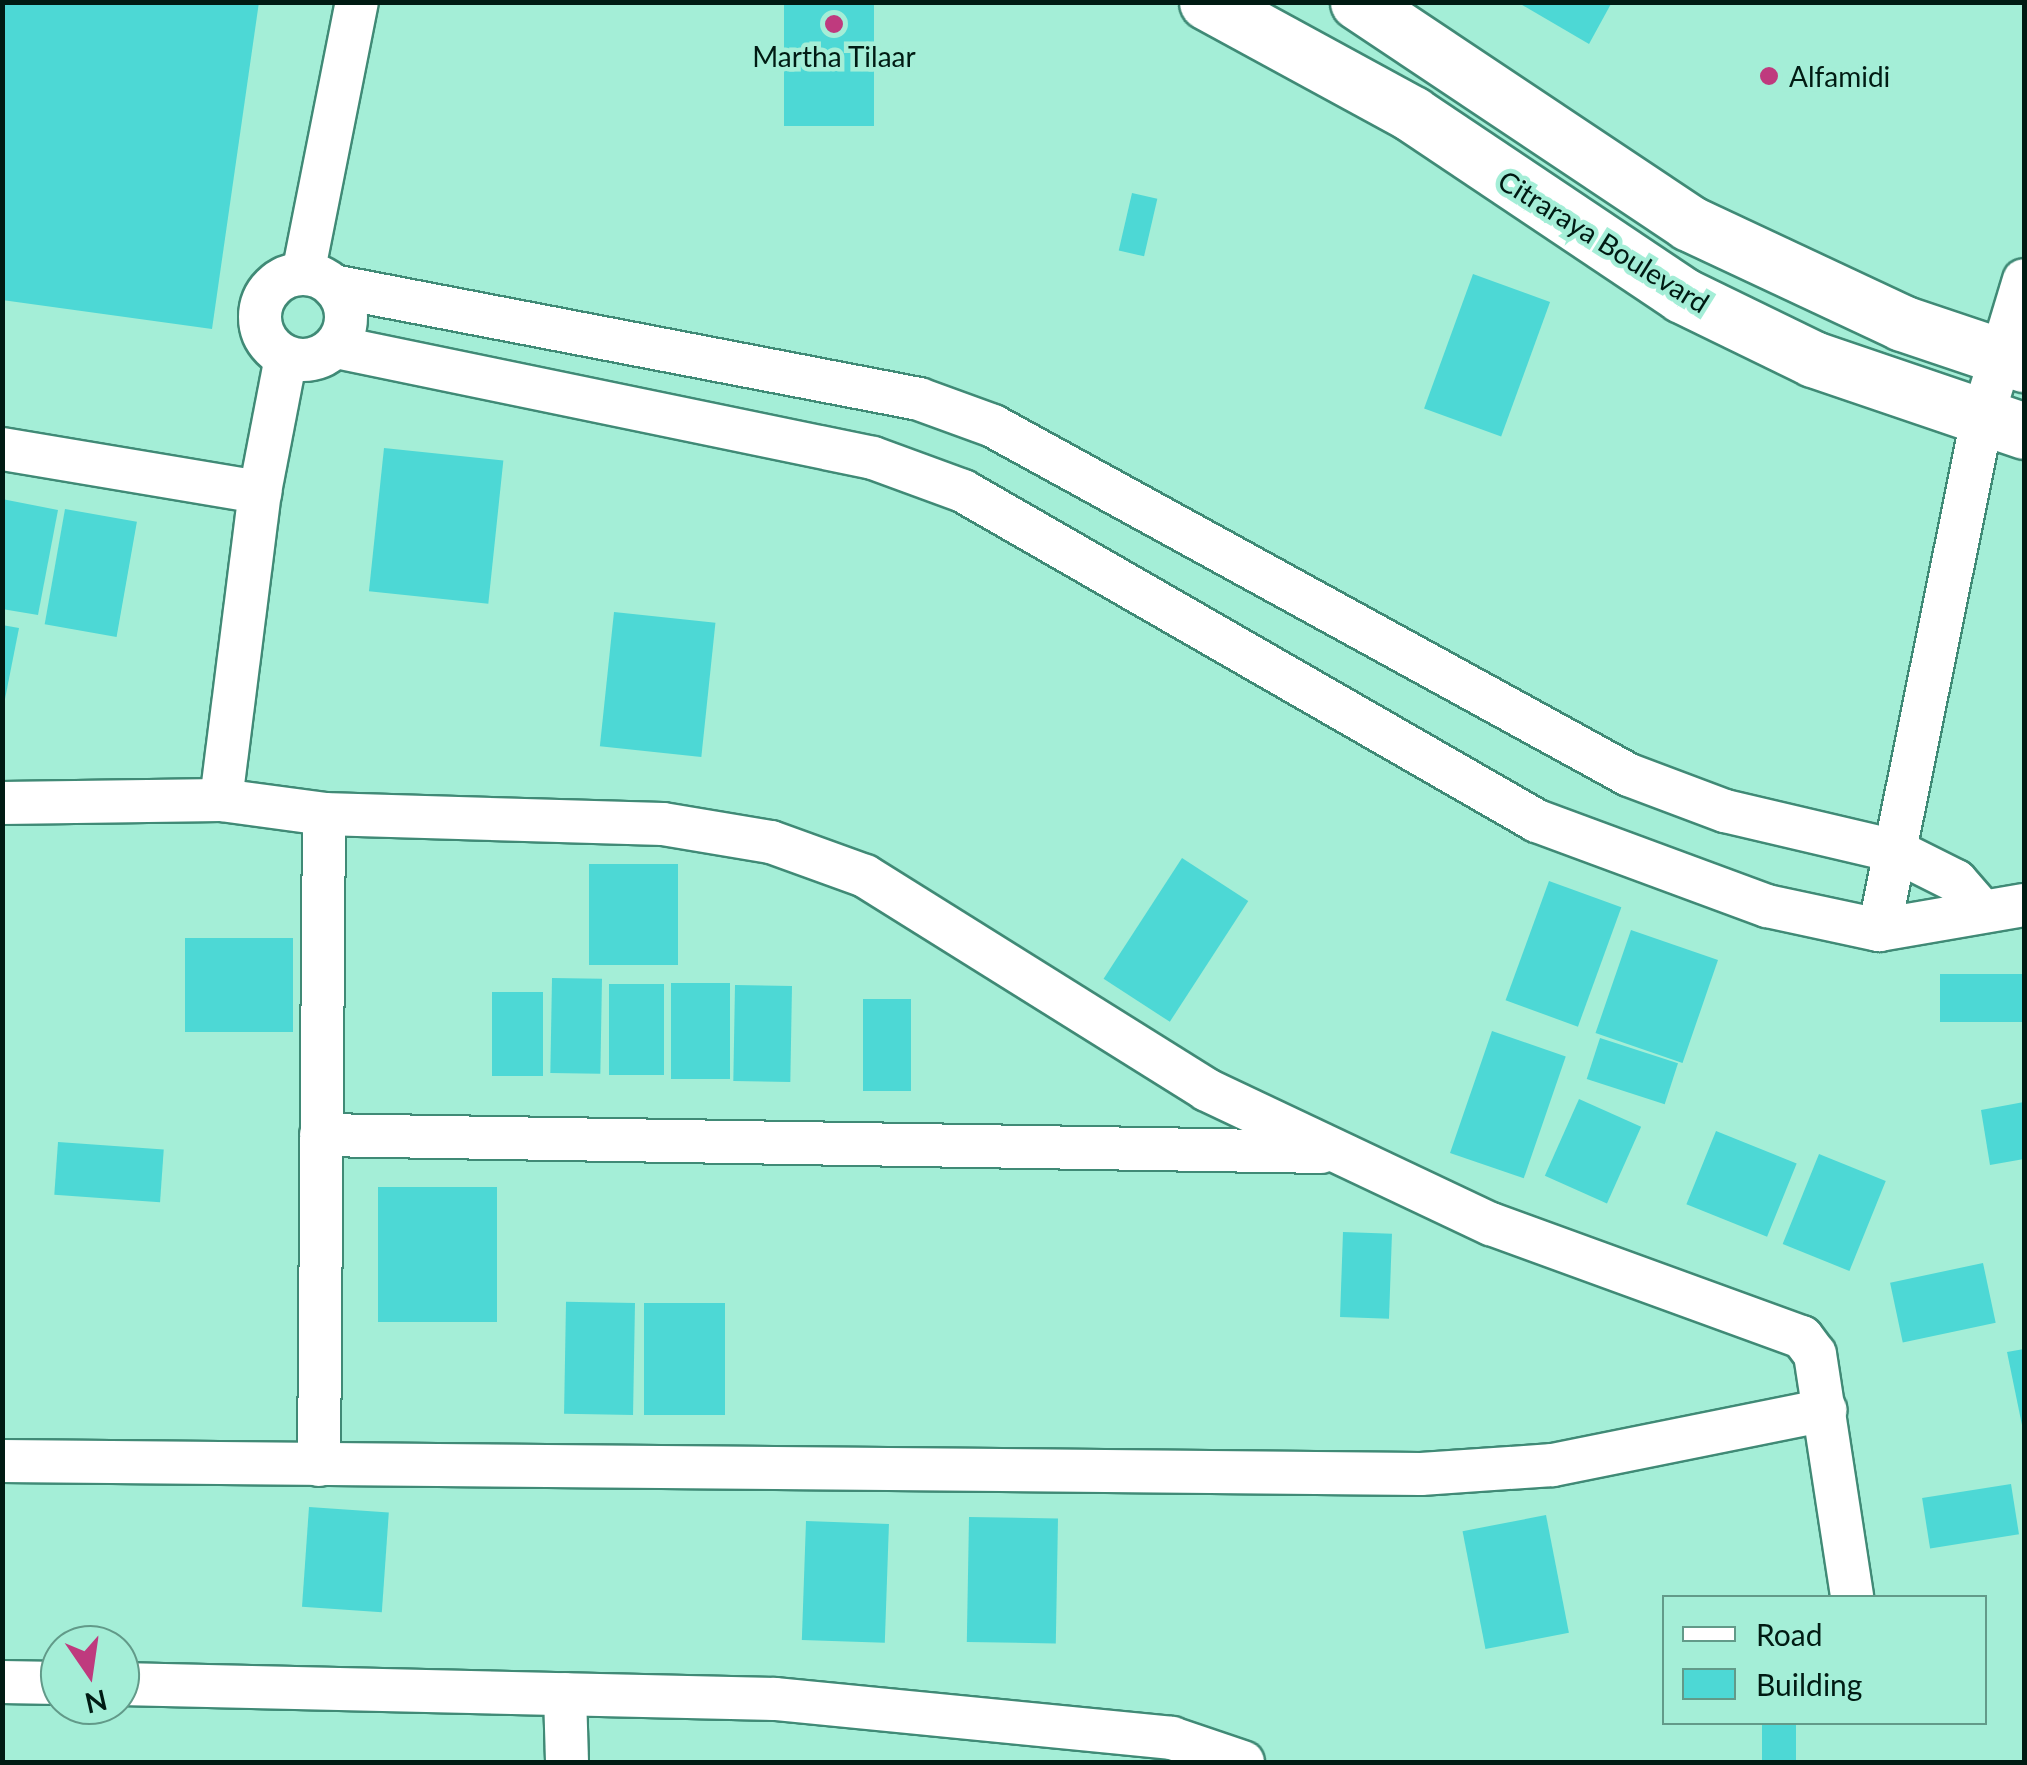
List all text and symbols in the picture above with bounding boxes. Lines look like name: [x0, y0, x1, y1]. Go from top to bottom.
marker: Martha Tilaar: [823, 13, 845, 35]
place label: Martha Tilaar: [752, 39, 916, 73]
place label: Alfamidi: [1789, 59, 1890, 93]
marker: Alfamidi: [1758, 65, 1780, 87]
street label: Citraraya Boulevard: [1492, 163, 1716, 319]
legend: [1662, 1595, 1987, 1725]
text: Road: [1756, 1616, 1823, 1652]
north arrow: [40, 1625, 140, 1725]
text: Building: [1756, 1666, 1862, 1702]
text: N: [82, 1683, 111, 1721]

